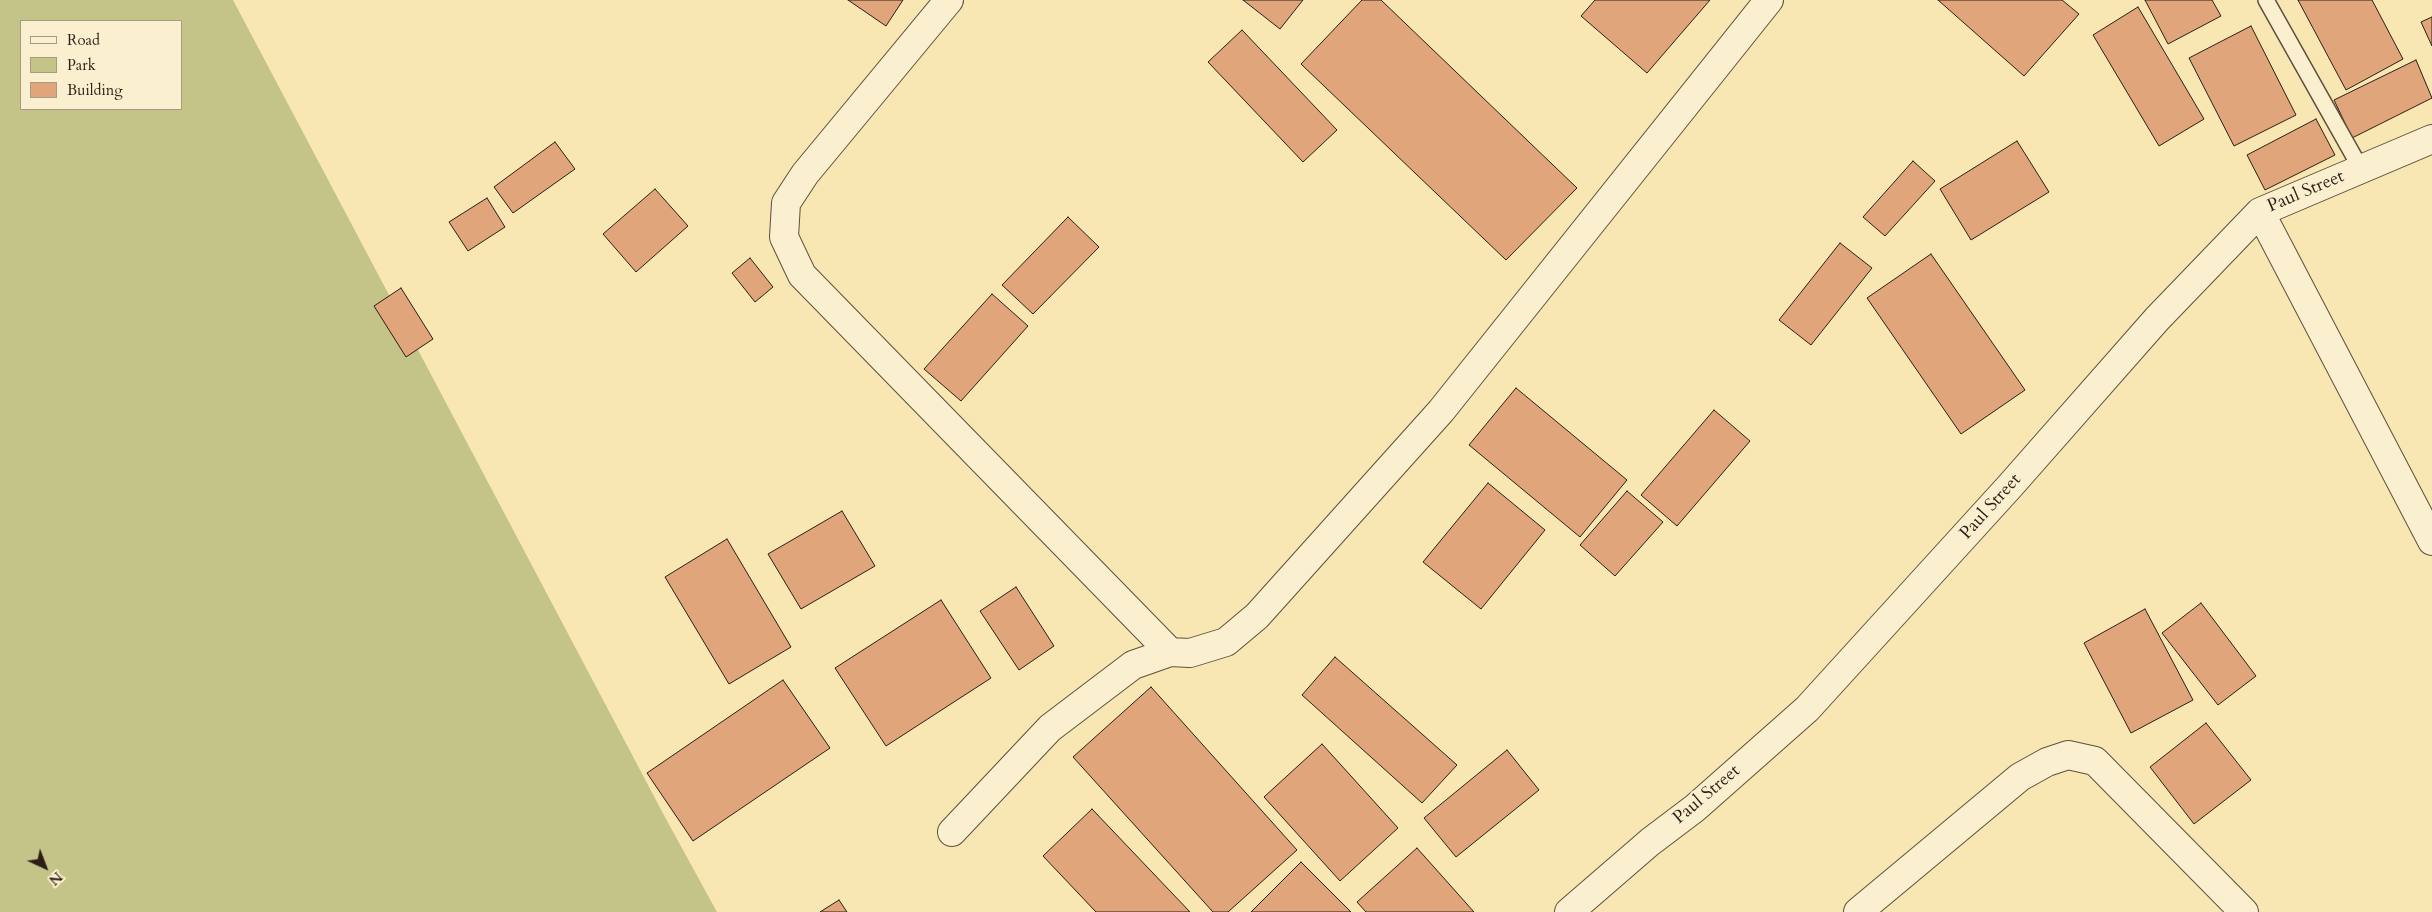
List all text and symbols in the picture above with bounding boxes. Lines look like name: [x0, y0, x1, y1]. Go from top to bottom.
legend: [20, 20, 182, 110]
text: Road: [67, 30, 100, 50]
text: Park: [67, 55, 96, 75]
text: Building: [67, 80, 123, 100]
street label: Paul Street: [2264, 166, 2348, 218]
street label: Paul Street: [1956, 470, 2026, 544]
street label: Paul Street: [1669, 761, 1745, 829]
north arrow: [20, 842, 70, 892]
text: N: [45, 867, 66, 889]

